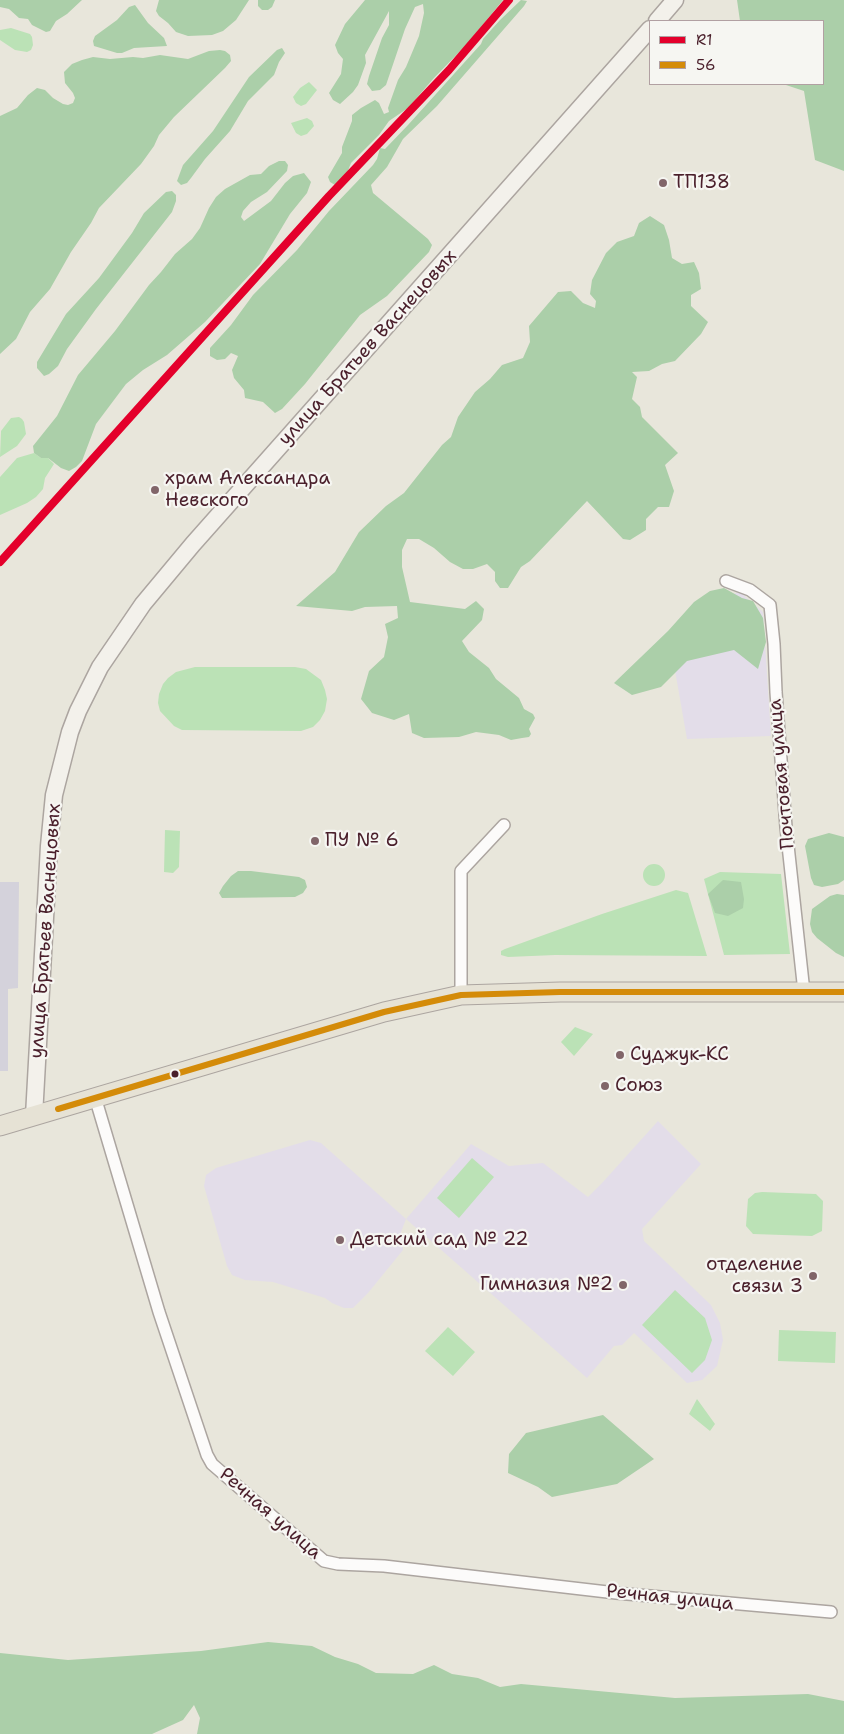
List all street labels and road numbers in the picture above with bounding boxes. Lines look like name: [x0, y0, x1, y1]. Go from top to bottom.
street label: улица Братьев Васнецовых: [274, 245, 462, 451]
street label: Почтовая улица: [764, 698, 800, 850]
street label: улица Братьев Васнецовых: [26, 803, 66, 1059]
street label: Речная улица: [214, 1463, 326, 1565]
street label: Речная улица: [605, 1580, 735, 1616]

